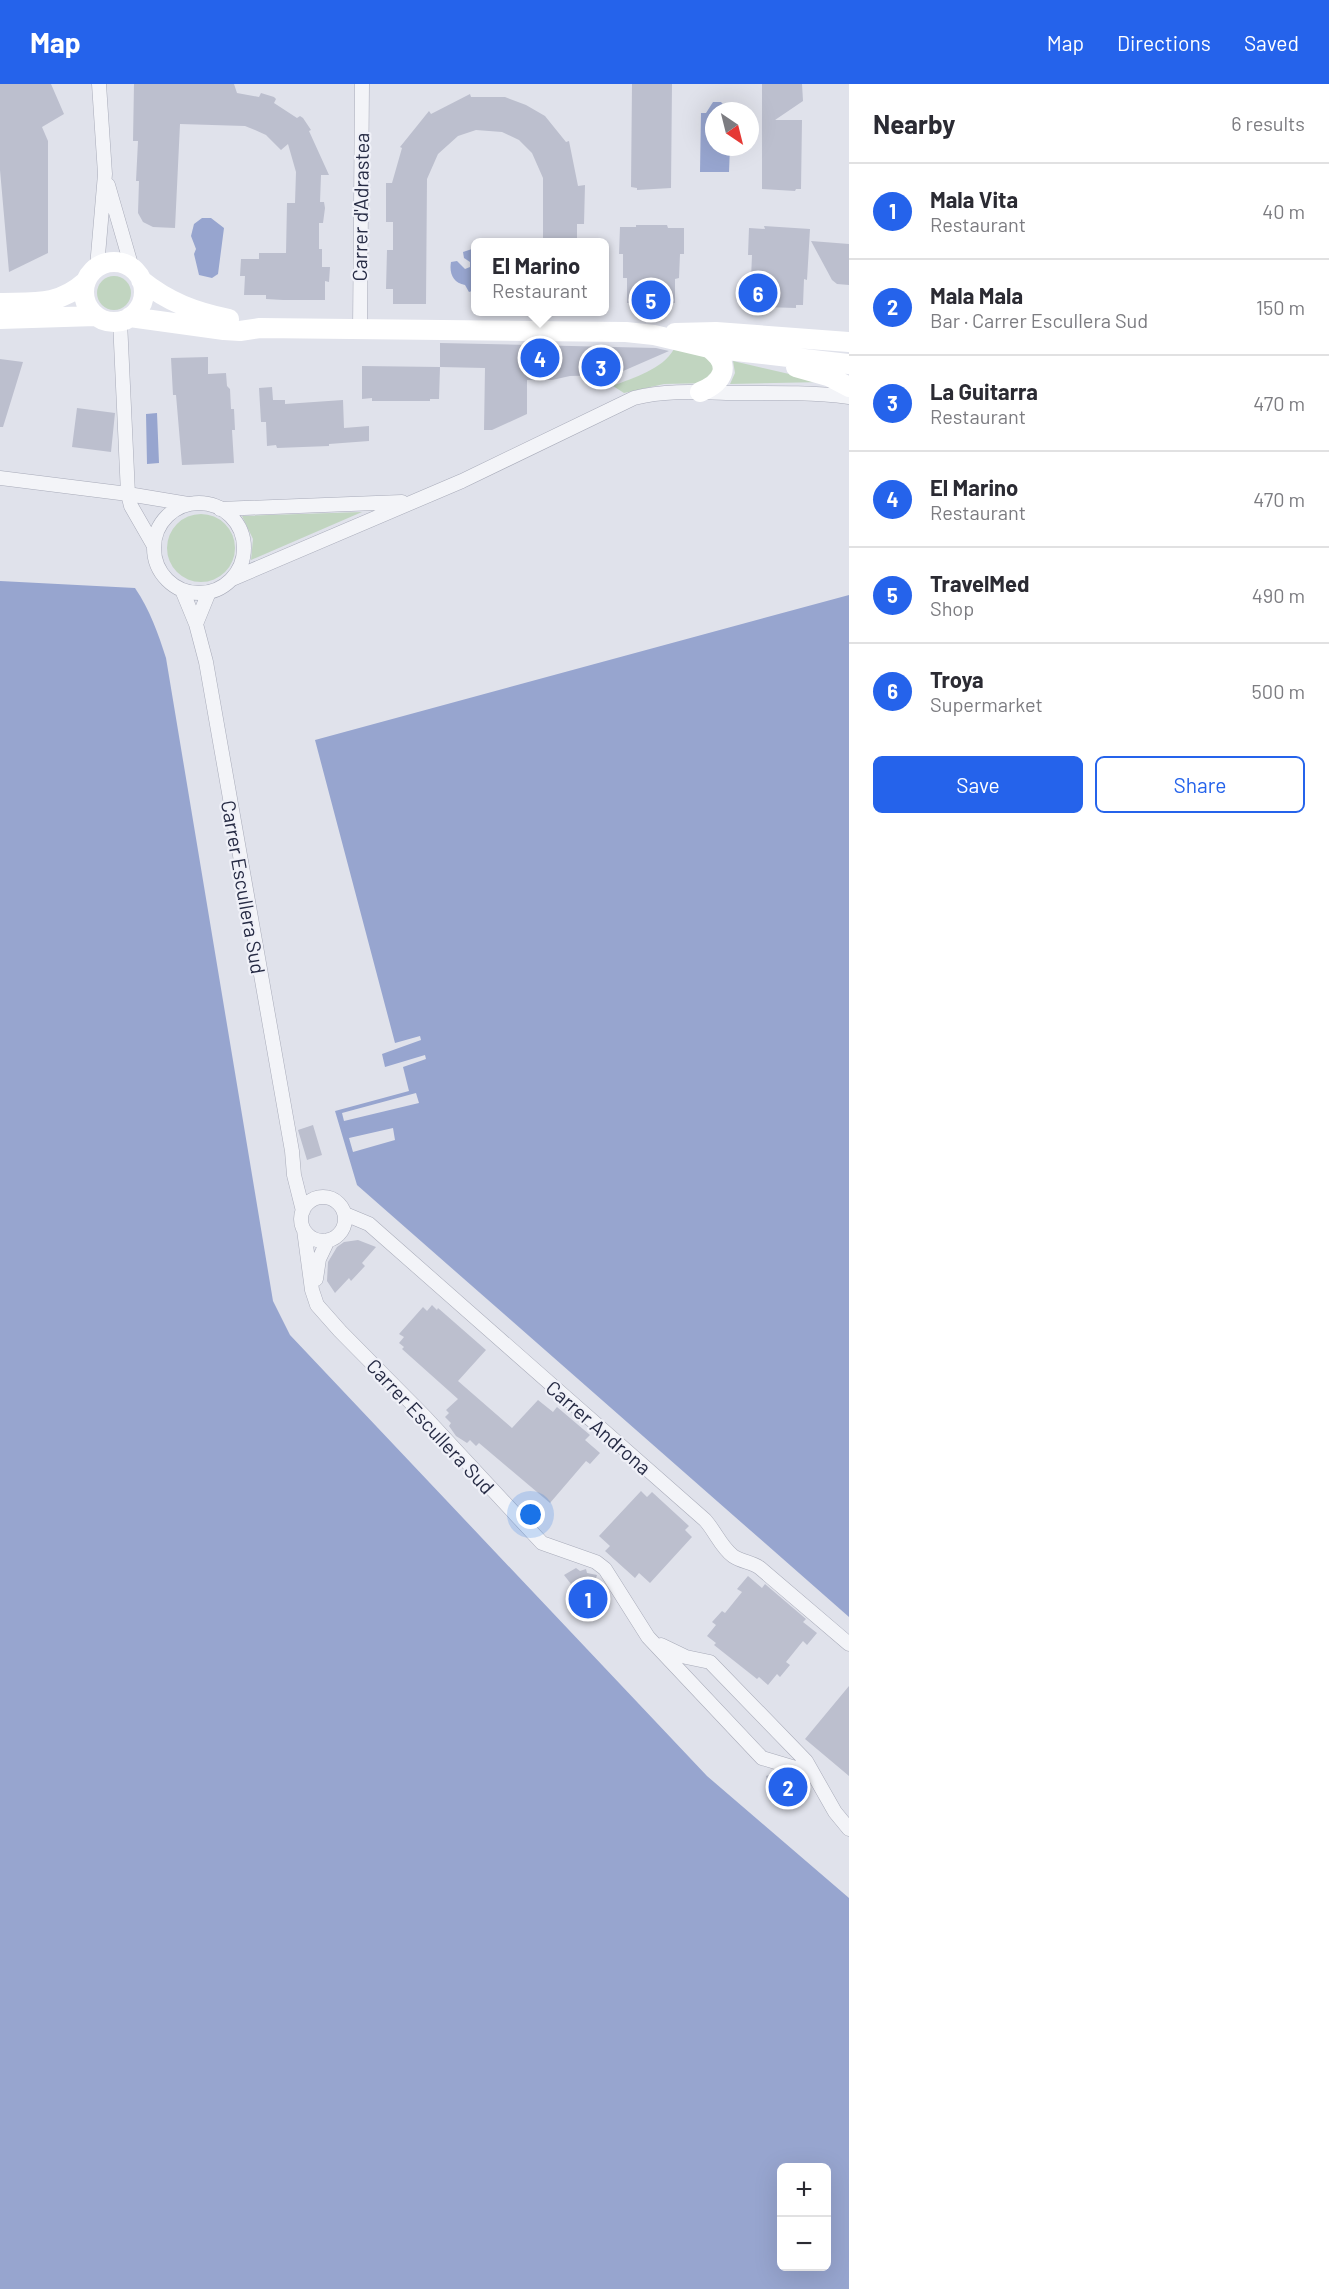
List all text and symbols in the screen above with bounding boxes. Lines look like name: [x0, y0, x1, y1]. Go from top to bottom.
text: Map: [30, 25, 81, 59]
text: Map: [1047, 30, 1084, 55]
text: Directions: [1117, 30, 1211, 55]
text: Saved: [1244, 30, 1299, 55]
north arrow: [705, 102, 759, 156]
text: Nearby: [873, 108, 955, 139]
text: 6 results: [1231, 111, 1305, 135]
street label: Carrer d'Adrastea: [347, 132, 373, 282]
text: Mala Vita: [930, 186, 1018, 212]
text: 1: [889, 199, 896, 223]
text: 40 m: [1262, 199, 1305, 223]
text: Restaurant: [930, 212, 1026, 236]
popup: [471, 238, 609, 316]
text: El Marino: [492, 252, 580, 278]
pin: 6: [738, 270, 777, 316]
text: Restaurant: [492, 278, 588, 302]
pin: 5: [632, 278, 670, 322]
text: Mala Mala: [930, 282, 1023, 308]
text: 2: [887, 295, 898, 319]
text: 150 m: [1256, 295, 1305, 319]
text: Bar · Carrer Escullera Sud: [930, 308, 1148, 332]
pin: 4: [520, 336, 560, 380]
pin: 3: [582, 344, 620, 390]
text: La Guitarra: [930, 378, 1038, 404]
text: 3: [887, 391, 898, 415]
text: 470 m: [1253, 391, 1305, 415]
text: Restaurant: [930, 404, 1026, 428]
text: El Marino: [930, 474, 1018, 500]
text: 4: [886, 487, 899, 511]
text: 470 m: [1253, 487, 1305, 511]
text: Restaurant: [930, 500, 1026, 524]
text: TravelMed: [930, 570, 1030, 596]
text: 5: [887, 583, 898, 607]
text: 490 m: [1252, 583, 1305, 607]
text: Shop: [930, 596, 974, 620]
text: Troya: [930, 666, 984, 692]
text: 6: [887, 679, 898, 703]
text: 500 m: [1252, 679, 1305, 703]
text: Supermarket: [930, 692, 1043, 716]
button: Save: [873, 756, 1083, 813]
button: Share: [1095, 756, 1305, 813]
street label: Carrer Escullera Sud: [217, 798, 271, 976]
street label: Carrer Escullera Sud: [362, 1353, 500, 1499]
street label: Carrer Androna: [542, 1375, 656, 1479]
your location: [516, 1500, 545, 1529]
pin: 1: [568, 1576, 608, 1622]
pin: 2: [768, 1764, 808, 1810]
map controls: [777, 2163, 831, 2271]
button: +: [777, 2163, 831, 2217]
button: −: [777, 2217, 831, 2271]

